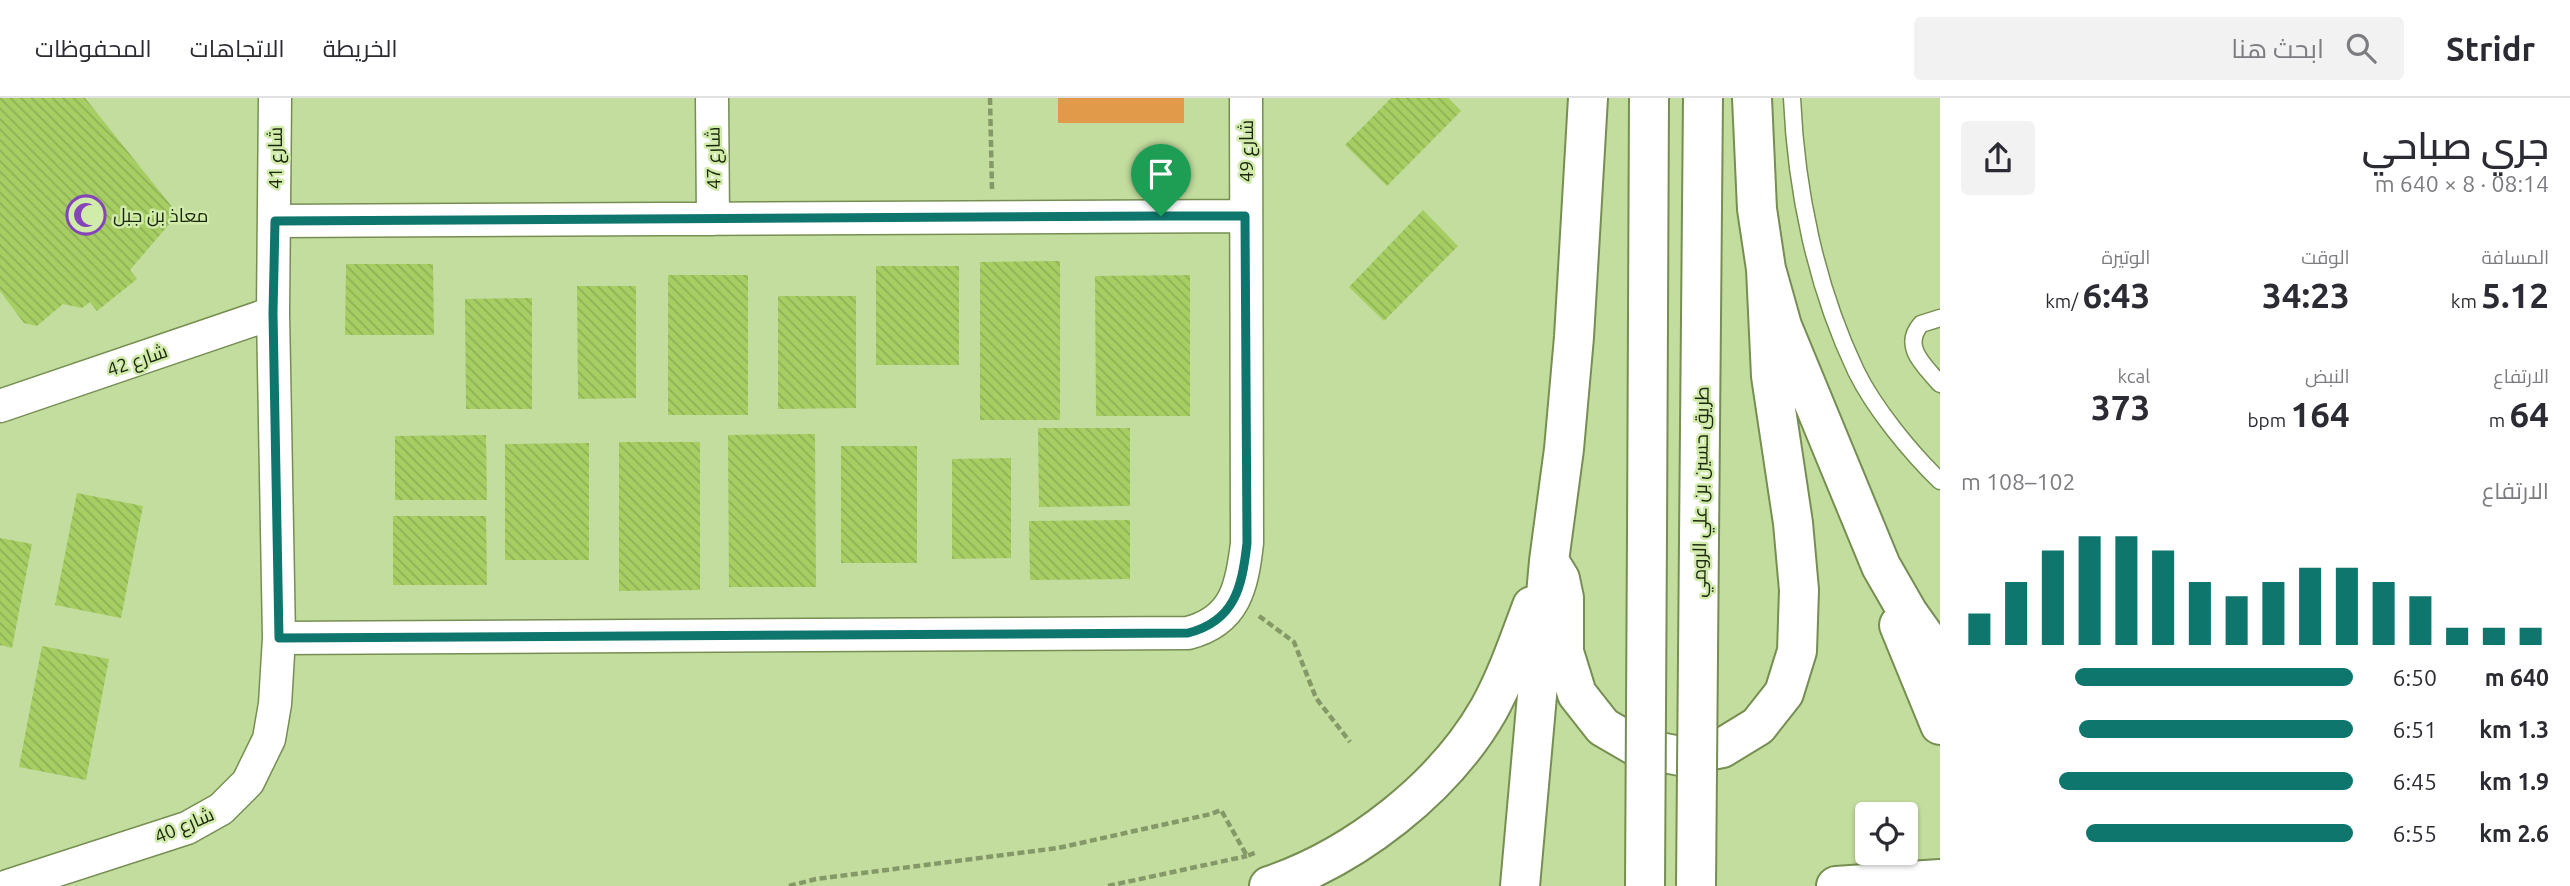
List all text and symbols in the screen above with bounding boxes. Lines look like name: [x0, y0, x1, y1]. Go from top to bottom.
search box: [1914, 17, 2404, 80]
icon: search: [2342, 29, 2380, 67]
text: Stridr: [2446, 30, 2535, 67]
text: ابحث هنا: [2231, 34, 2324, 63]
text: المحفوظات: [35, 35, 152, 62]
text: الاتجاهات: [190, 35, 285, 62]
text: الخريطة: [323, 35, 398, 62]
street label: شارع 49: [1235, 120, 1260, 182]
button: share: [1961, 121, 2035, 195]
text: جري صباحي: [2362, 124, 2549, 166]
street label: شارع 47: [701, 126, 728, 189]
street label: شارع 41: [264, 127, 289, 189]
pin: [1131, 144, 1191, 216]
icon: arrive: [1142, 155, 1180, 193]
text: 08:14 · 8 × 640 m: [2375, 171, 2549, 196]
mosque icon: معاذ بن جبل: [65, 194, 107, 236]
place label: معاذ بن جبل: [113, 204, 209, 227]
text: الوتيرة: [2102, 246, 2150, 268]
text: الوقت: [2301, 246, 2350, 268]
text: المسافة: [2481, 246, 2549, 268]
text: 6:43: [2083, 275, 2150, 315]
text: 34:23: [2262, 275, 2350, 315]
text: 5.12: [2481, 275, 2549, 315]
text: /km: [2045, 290, 2083, 312]
text: km: [2451, 290, 2481, 312]
street label: شارع 42: [104, 339, 171, 383]
text: kcal: [2118, 365, 2150, 387]
text: النبض: [2305, 365, 2350, 387]
text: الارتفاع: [2493, 365, 2549, 387]
street label: طريق حسين بن علي الرومي: [1687, 386, 1717, 598]
text: 373: [2091, 387, 2150, 427]
text: 164: [2290, 394, 2350, 434]
text: 64: [2510, 394, 2549, 434]
text: bpm: [2247, 409, 2290, 431]
text: m: [2489, 409, 2510, 431]
text: 102–108 m: [1961, 469, 2075, 494]
text: الارتفاع: [2482, 478, 2549, 503]
text: 6:50: [2392, 665, 2437, 690]
text: 640 m: [2485, 665, 2549, 690]
text: 6:51: [2392, 717, 2437, 742]
text: 1.3 km: [2479, 717, 2549, 742]
text: 6:45: [2392, 769, 2437, 794]
text: 1.9 km: [2479, 769, 2549, 794]
map controls: [1855, 802, 1918, 865]
button: locate: [1855, 802, 1918, 865]
street label: شارع 40: [151, 803, 218, 850]
text: 6:55: [2392, 821, 2437, 846]
text: 2.6 km: [2479, 821, 2549, 846]

